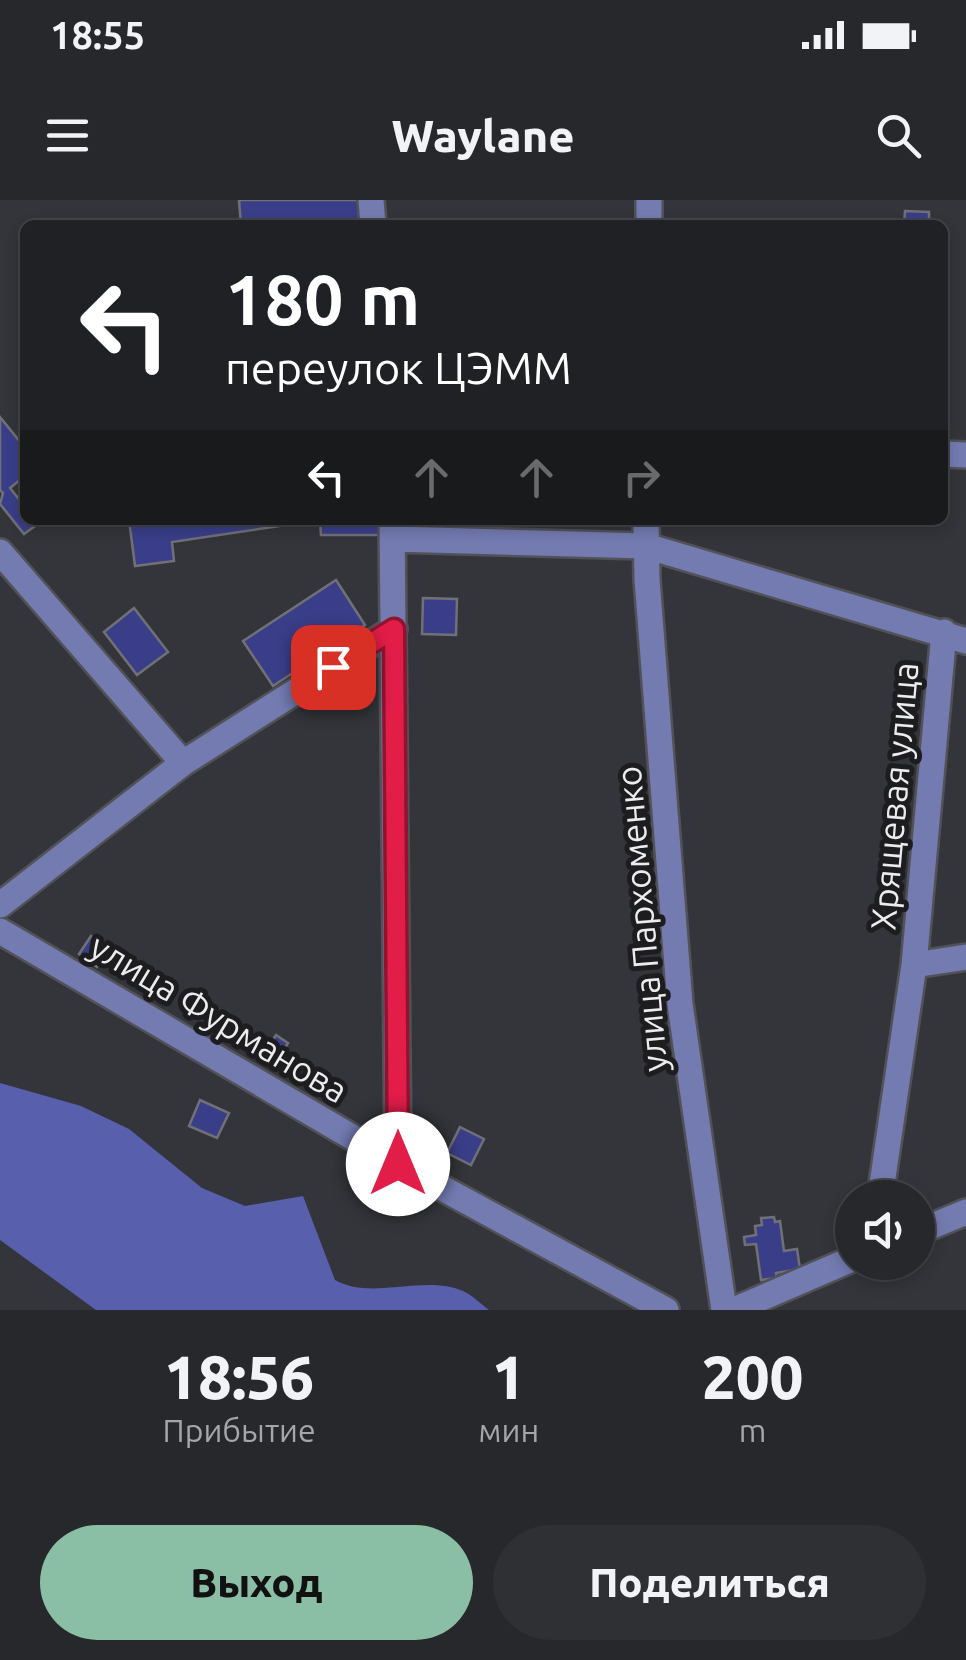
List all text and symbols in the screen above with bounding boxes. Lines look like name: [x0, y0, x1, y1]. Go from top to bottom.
text: 18:55: [50, 14, 145, 56]
icon: menu: [40, 108, 95, 163]
icon: search: [871, 108, 926, 163]
text: Waylane: [392, 110, 574, 161]
icon: left: [60, 260, 190, 390]
text: 180 m: [225, 260, 420, 338]
text: переулок ЦЭММ: [225, 342, 572, 393]
icon: left: [299, 450, 354, 505]
icon: ahead: [404, 450, 459, 505]
icon: ahead: [509, 450, 564, 505]
icon: right: [614, 450, 669, 505]
pin: [291, 625, 376, 710]
icon: arrive: [306, 640, 361, 695]
street label: Хрящевая улица: [862, 660, 926, 932]
street label: улица Пархоменко: [608, 764, 674, 1074]
street label: улица Фурманова: [83, 925, 355, 1111]
position arrow: [346, 1112, 450, 1216]
map controls: [835, 1180, 935, 1280]
button: sound: [835, 1180, 935, 1280]
text: 18:56: [164, 1343, 314, 1410]
text: 1: [492, 1343, 526, 1410]
text: 200: [702, 1343, 803, 1410]
text: Прибытие: [163, 1412, 316, 1448]
text: мин: [478, 1412, 539, 1448]
text: m: [739, 1412, 766, 1448]
button: Выход: [40, 1525, 473, 1640]
button: Поделиться: [493, 1525, 926, 1640]

